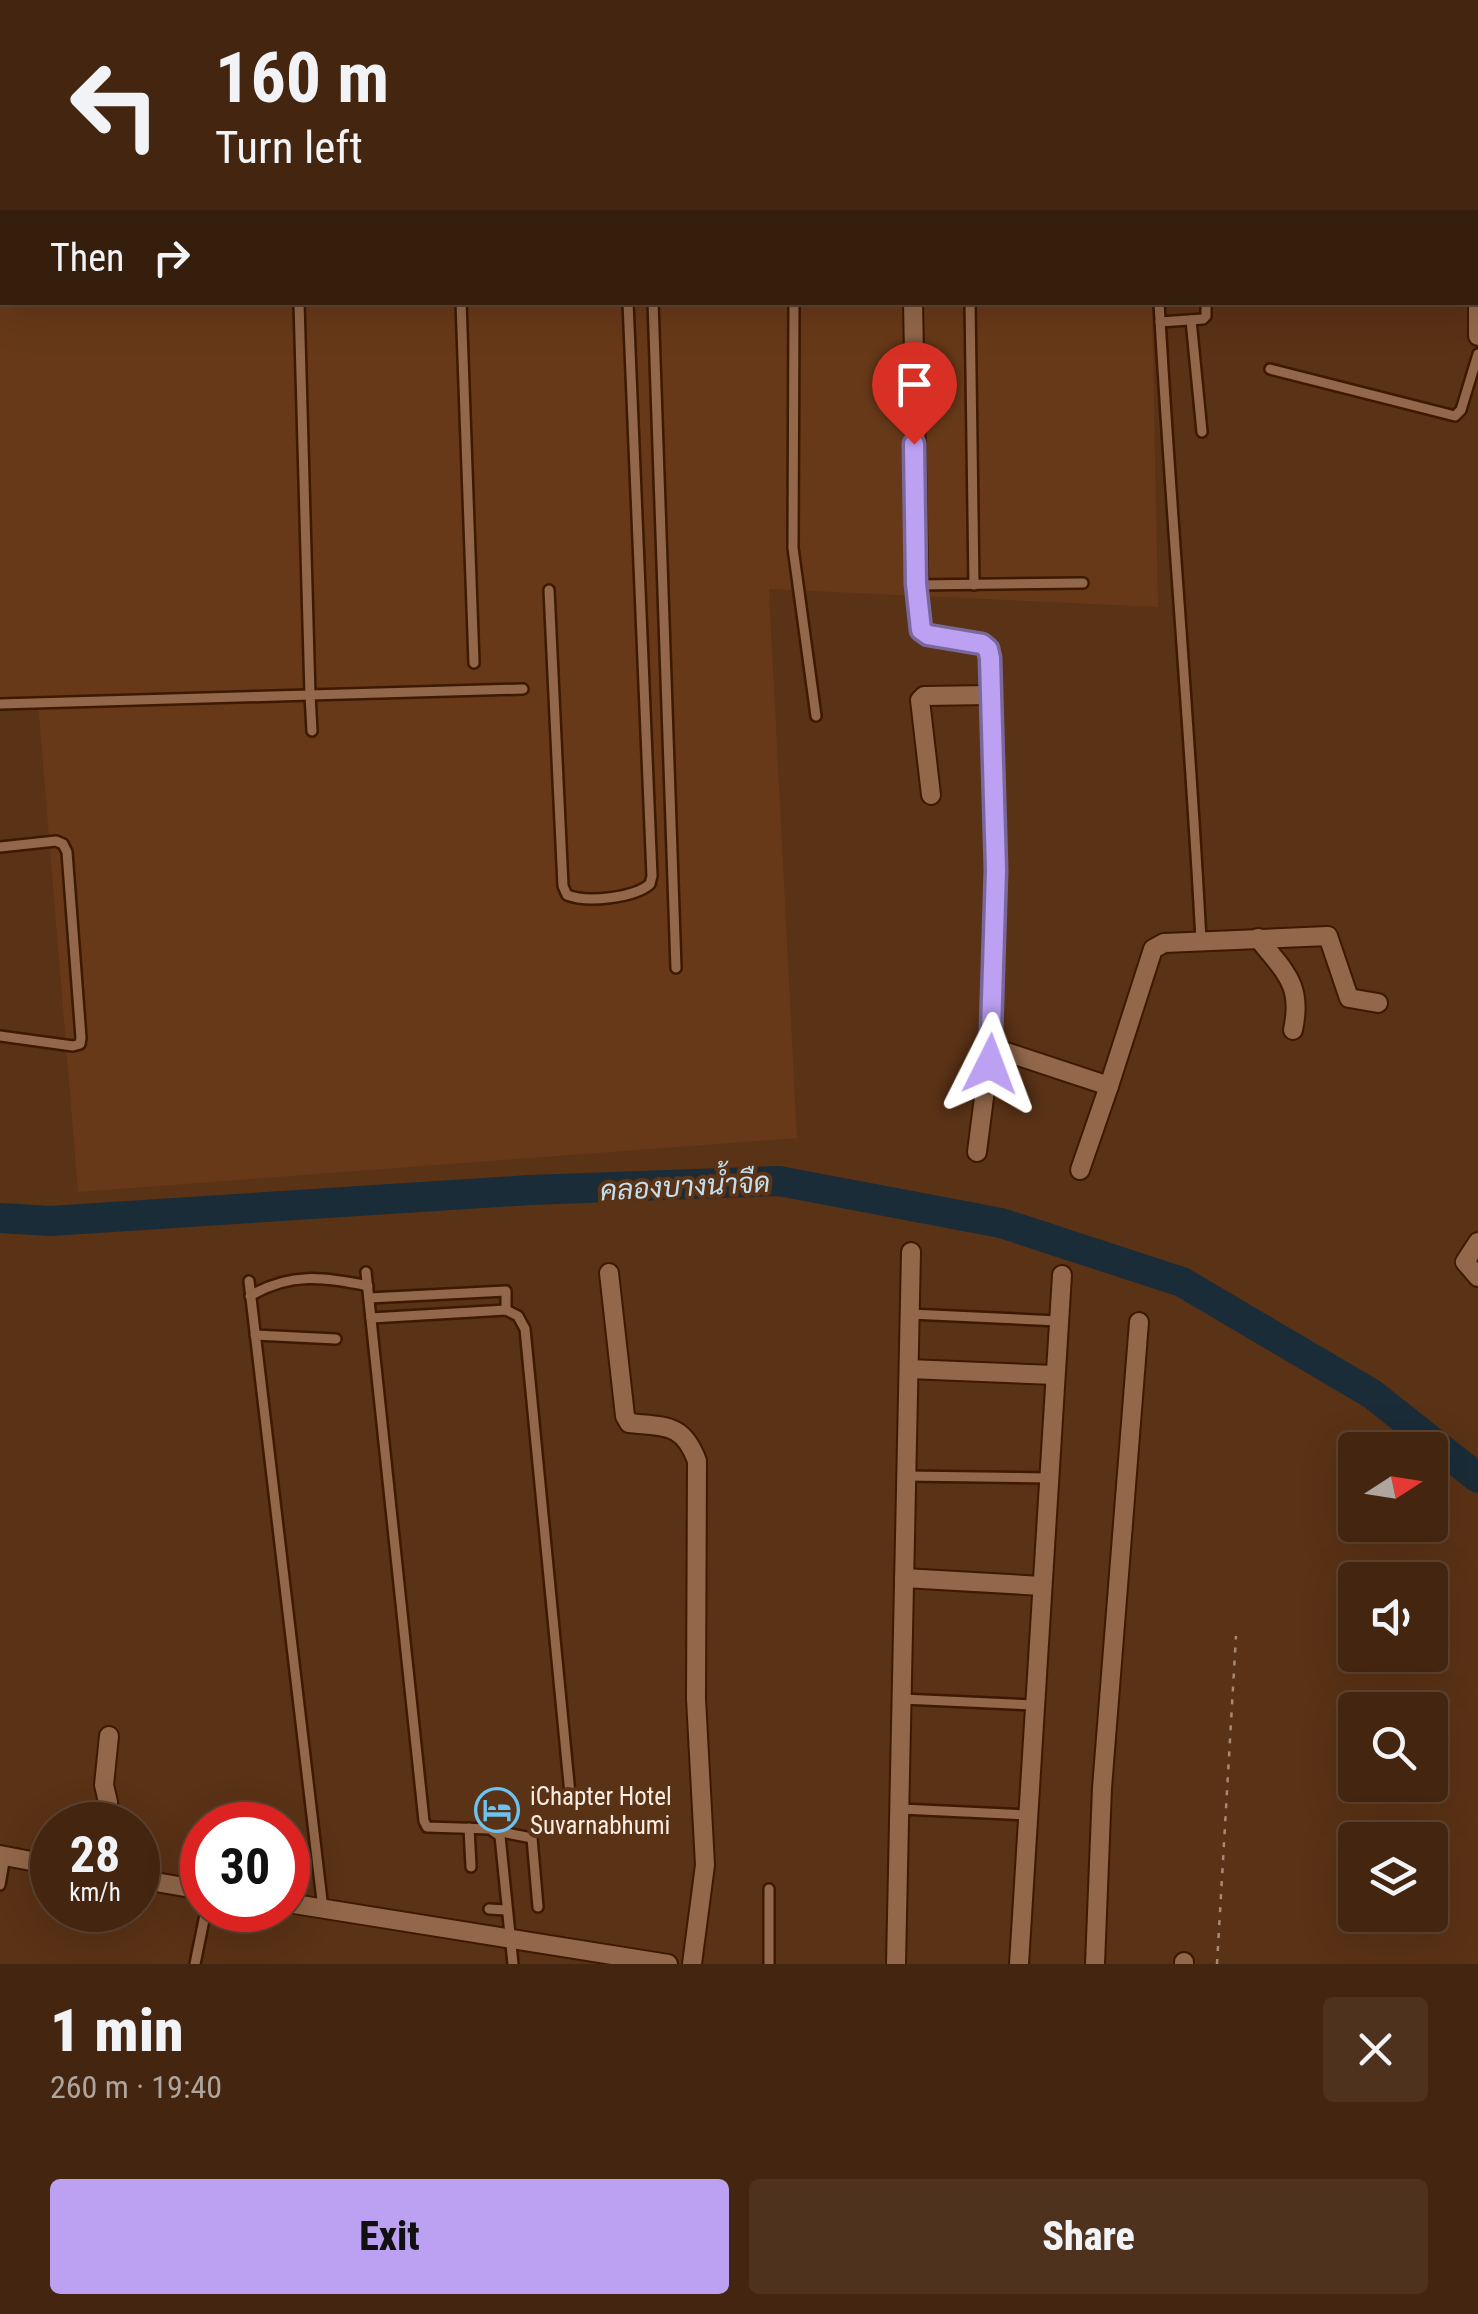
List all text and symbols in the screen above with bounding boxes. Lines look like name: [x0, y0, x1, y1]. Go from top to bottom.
text: 160 m: [215, 37, 389, 119]
icon: left: [50, 40, 180, 170]
text: Turn left: [215, 121, 363, 174]
icon: right: [144, 230, 199, 285]
text: Then: [50, 236, 124, 280]
pin: [872, 342, 957, 445]
icon: arrive: [887, 357, 942, 412]
position arrow: [938, 1012, 1042, 1116]
water label: คลองบางน้ำจืด: [599, 1158, 771, 1207]
north arrow: [1338, 1432, 1448, 1542]
map controls: [1338, 1432, 1448, 1932]
button: sound: [1338, 1562, 1448, 1672]
button: search: [1338, 1692, 1448, 1802]
place label: iChapter Hotel Suvarnabhumi: [530, 1782, 672, 1840]
hotel icon: iChapter Hotel Suvarnabhumi: [474, 1787, 520, 1833]
speed limit sign: 30: [180, 1802, 310, 1932]
button: layers: [1338, 1822, 1448, 1932]
text: 28: [70, 1826, 120, 1884]
text: km/h: [69, 1878, 121, 1907]
text: 1 min: [50, 1995, 184, 2066]
button: close: [1323, 1997, 1428, 2102]
text: 260 m · 19:40: [50, 2068, 222, 2106]
button: Exit: [50, 2179, 729, 2294]
button: Share: [749, 2179, 1428, 2294]

